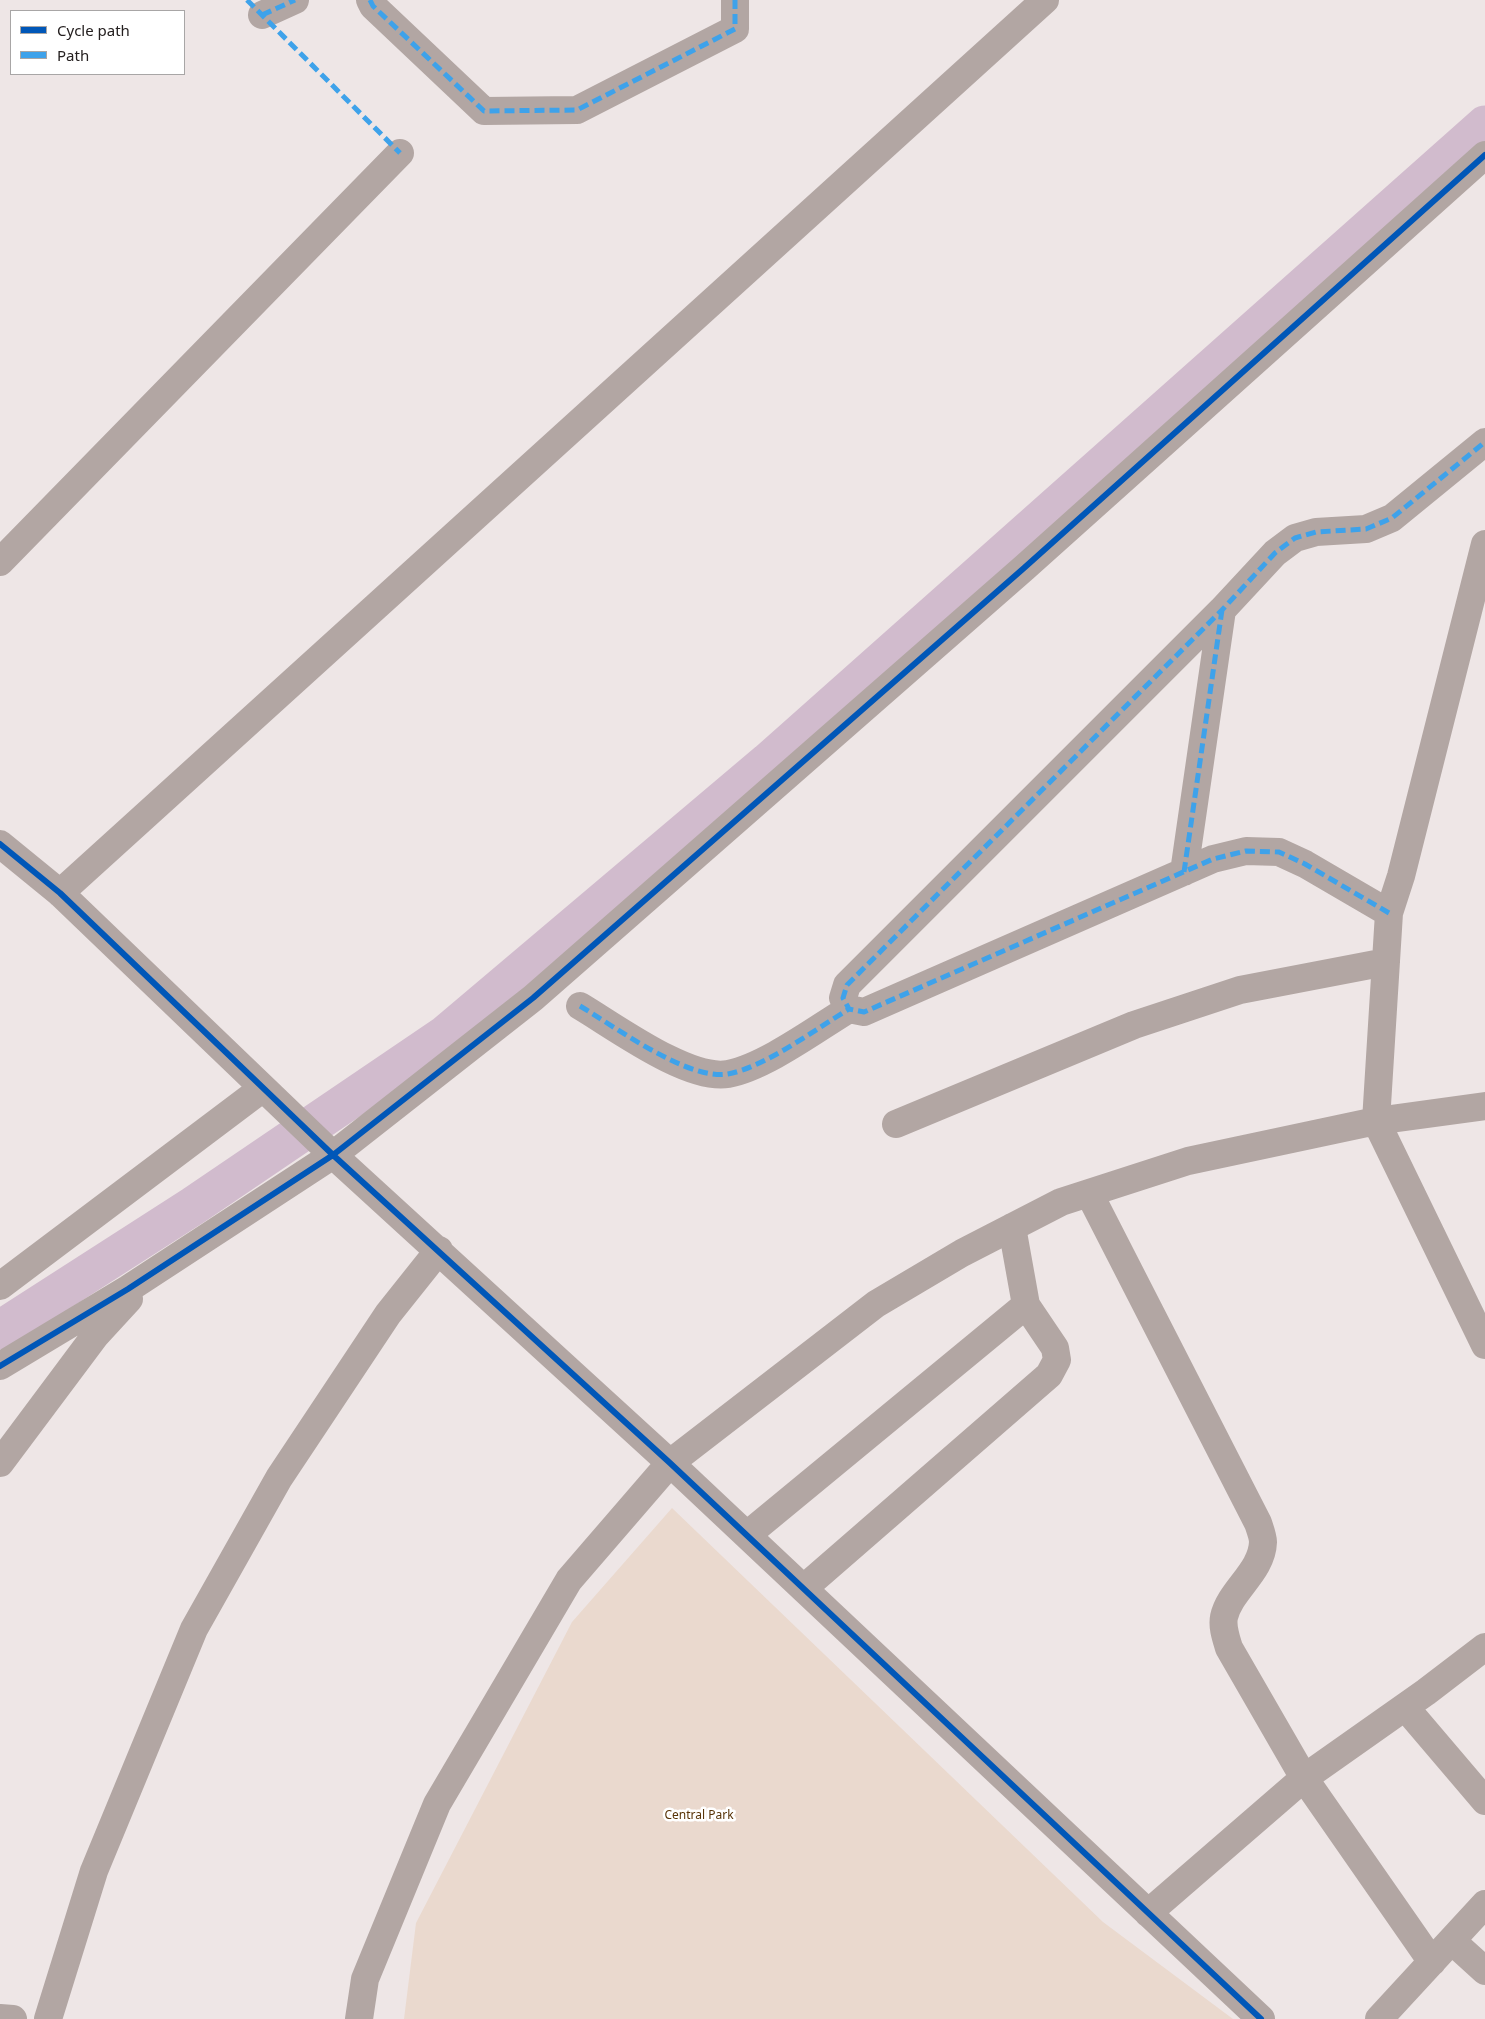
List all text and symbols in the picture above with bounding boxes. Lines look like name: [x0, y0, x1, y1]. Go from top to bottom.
legend: [10, 10, 185, 75]
text: Cycle path: [57, 20, 130, 40]
text: Path: [57, 45, 89, 65]
park label: Central Park: [664, 1809, 734, 1823]

